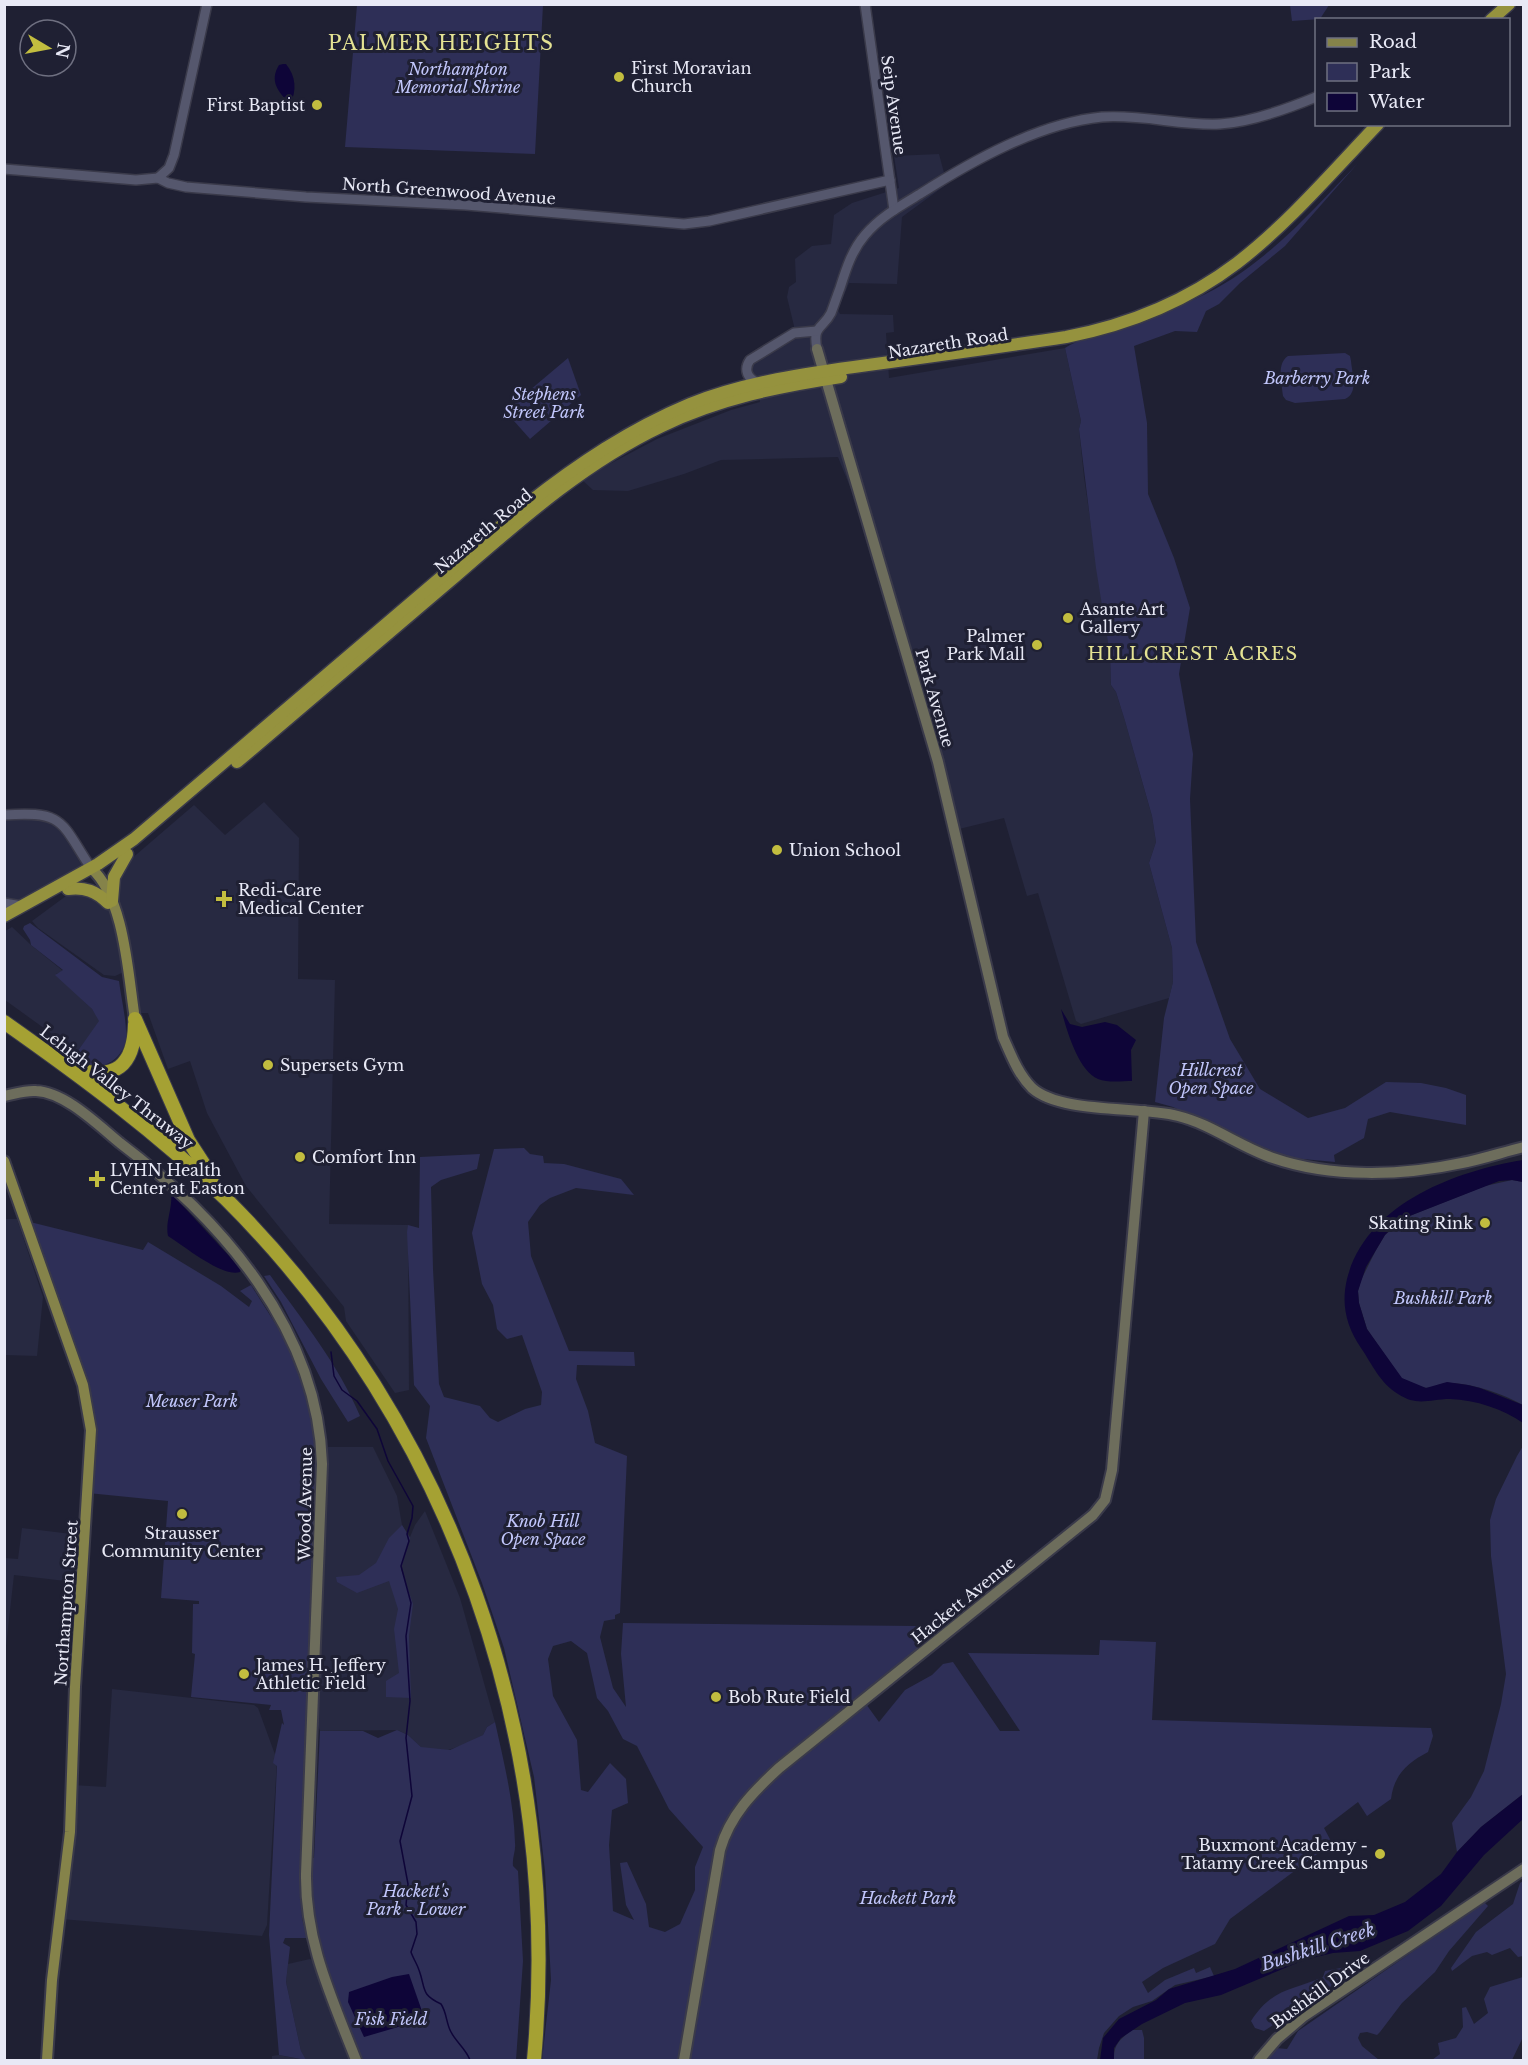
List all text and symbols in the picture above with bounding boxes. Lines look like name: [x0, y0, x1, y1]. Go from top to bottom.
north arrow: [18, 18, 78, 78]
legend: [1315, 18, 1510, 126]
district label: PALMER HEIGHTS: [328, 31, 554, 55]
text: Road: [1369, 31, 1417, 53]
text: N: [52, 41, 74, 60]
street label: Seip Avenue: [877, 54, 911, 156]
place label: First Moravian Church: [631, 58, 751, 96]
park label: Northampton Memorial Shrine: [395, 59, 521, 97]
text: Park: [1369, 61, 1411, 83]
marker: First Moravian Church: [612, 70, 626, 84]
text: Water: [1368, 91, 1425, 113]
place label: First Baptist: [206, 95, 305, 115]
marker: First Baptist: [310, 98, 324, 112]
street label: North Greenwood Avenue: [342, 174, 556, 208]
street label: Nazareth Road: [887, 324, 1010, 362]
park label: Barberry Park: [1263, 368, 1370, 388]
park label: Stephens Street Park: [503, 384, 585, 422]
street label: Nazareth Road: [430, 484, 536, 578]
place label: Asante Art Gallery: [1079, 599, 1165, 637]
marker: Asante Art Gallery: [1061, 611, 1075, 625]
place label: Palmer Park Mall: [947, 626, 1025, 664]
marker: Palmer Park Mall: [1030, 638, 1044, 652]
district label: HILLCREST ACRES: [1087, 643, 1299, 665]
street label: Park Avenue: [911, 646, 959, 750]
place label: Union School: [789, 840, 901, 860]
marker: Union School: [770, 843, 784, 857]
place label: Redi-Care Medical Center: [238, 880, 364, 918]
marker: Redi-Care Medical Center: [215, 890, 233, 908]
street label: Lehigh Valley Thruway: [36, 1021, 198, 1154]
place label: Supersets Gym: [280, 1055, 404, 1075]
marker: Supersets Gym: [261, 1058, 275, 1072]
park label: Hillcrest Open Space: [1168, 1060, 1254, 1098]
place label: Comfort Inn: [312, 1147, 416, 1167]
marker: Comfort Inn: [293, 1150, 307, 1164]
place label: LVHN Health Center at Easton: [110, 1160, 245, 1198]
marker: LVHN Health Center at Easton: [88, 1170, 106, 1188]
place label: Skating Rink: [1368, 1213, 1473, 1233]
marker: Skating Rink: [1478, 1216, 1492, 1230]
park label: Bushkill Park: [1393, 1288, 1492, 1308]
park label: Meuser Park: [145, 1391, 238, 1411]
street label: Wood Avenue: [294, 1447, 316, 1562]
marker: Strausser Community Center: [175, 1507, 189, 1521]
park label: Knob Hill Open Space: [500, 1511, 586, 1549]
street label: Northampton Street: [50, 1519, 82, 1687]
place label: Strausser Community Center: [101, 1523, 263, 1561]
street label: Hackett Avenue: [907, 1552, 1019, 1648]
place label: James H. Jeffery Athletic Field: [254, 1655, 387, 1693]
marker: James H. Jeffery Athletic Field: [237, 1667, 251, 1681]
place label: Bob Rute Field: [728, 1687, 850, 1707]
marker: Bob Rute Field: [709, 1690, 723, 1704]
place label: Buxmont Academy - Tatamy Creek Campus: [1181, 1835, 1368, 1873]
marker: Buxmont Academy - Tatamy Creek Campus: [1373, 1847, 1387, 1861]
park label: Hackett's Park - Lower: [366, 1881, 466, 1919]
park label: Hackett Park: [859, 1888, 956, 1908]
water label: Bushkill Creek: [1257, 1918, 1378, 1976]
street label: Bushkill Drive: [1267, 1947, 1373, 2033]
park label: Fisk Field: [354, 2009, 428, 2029]

